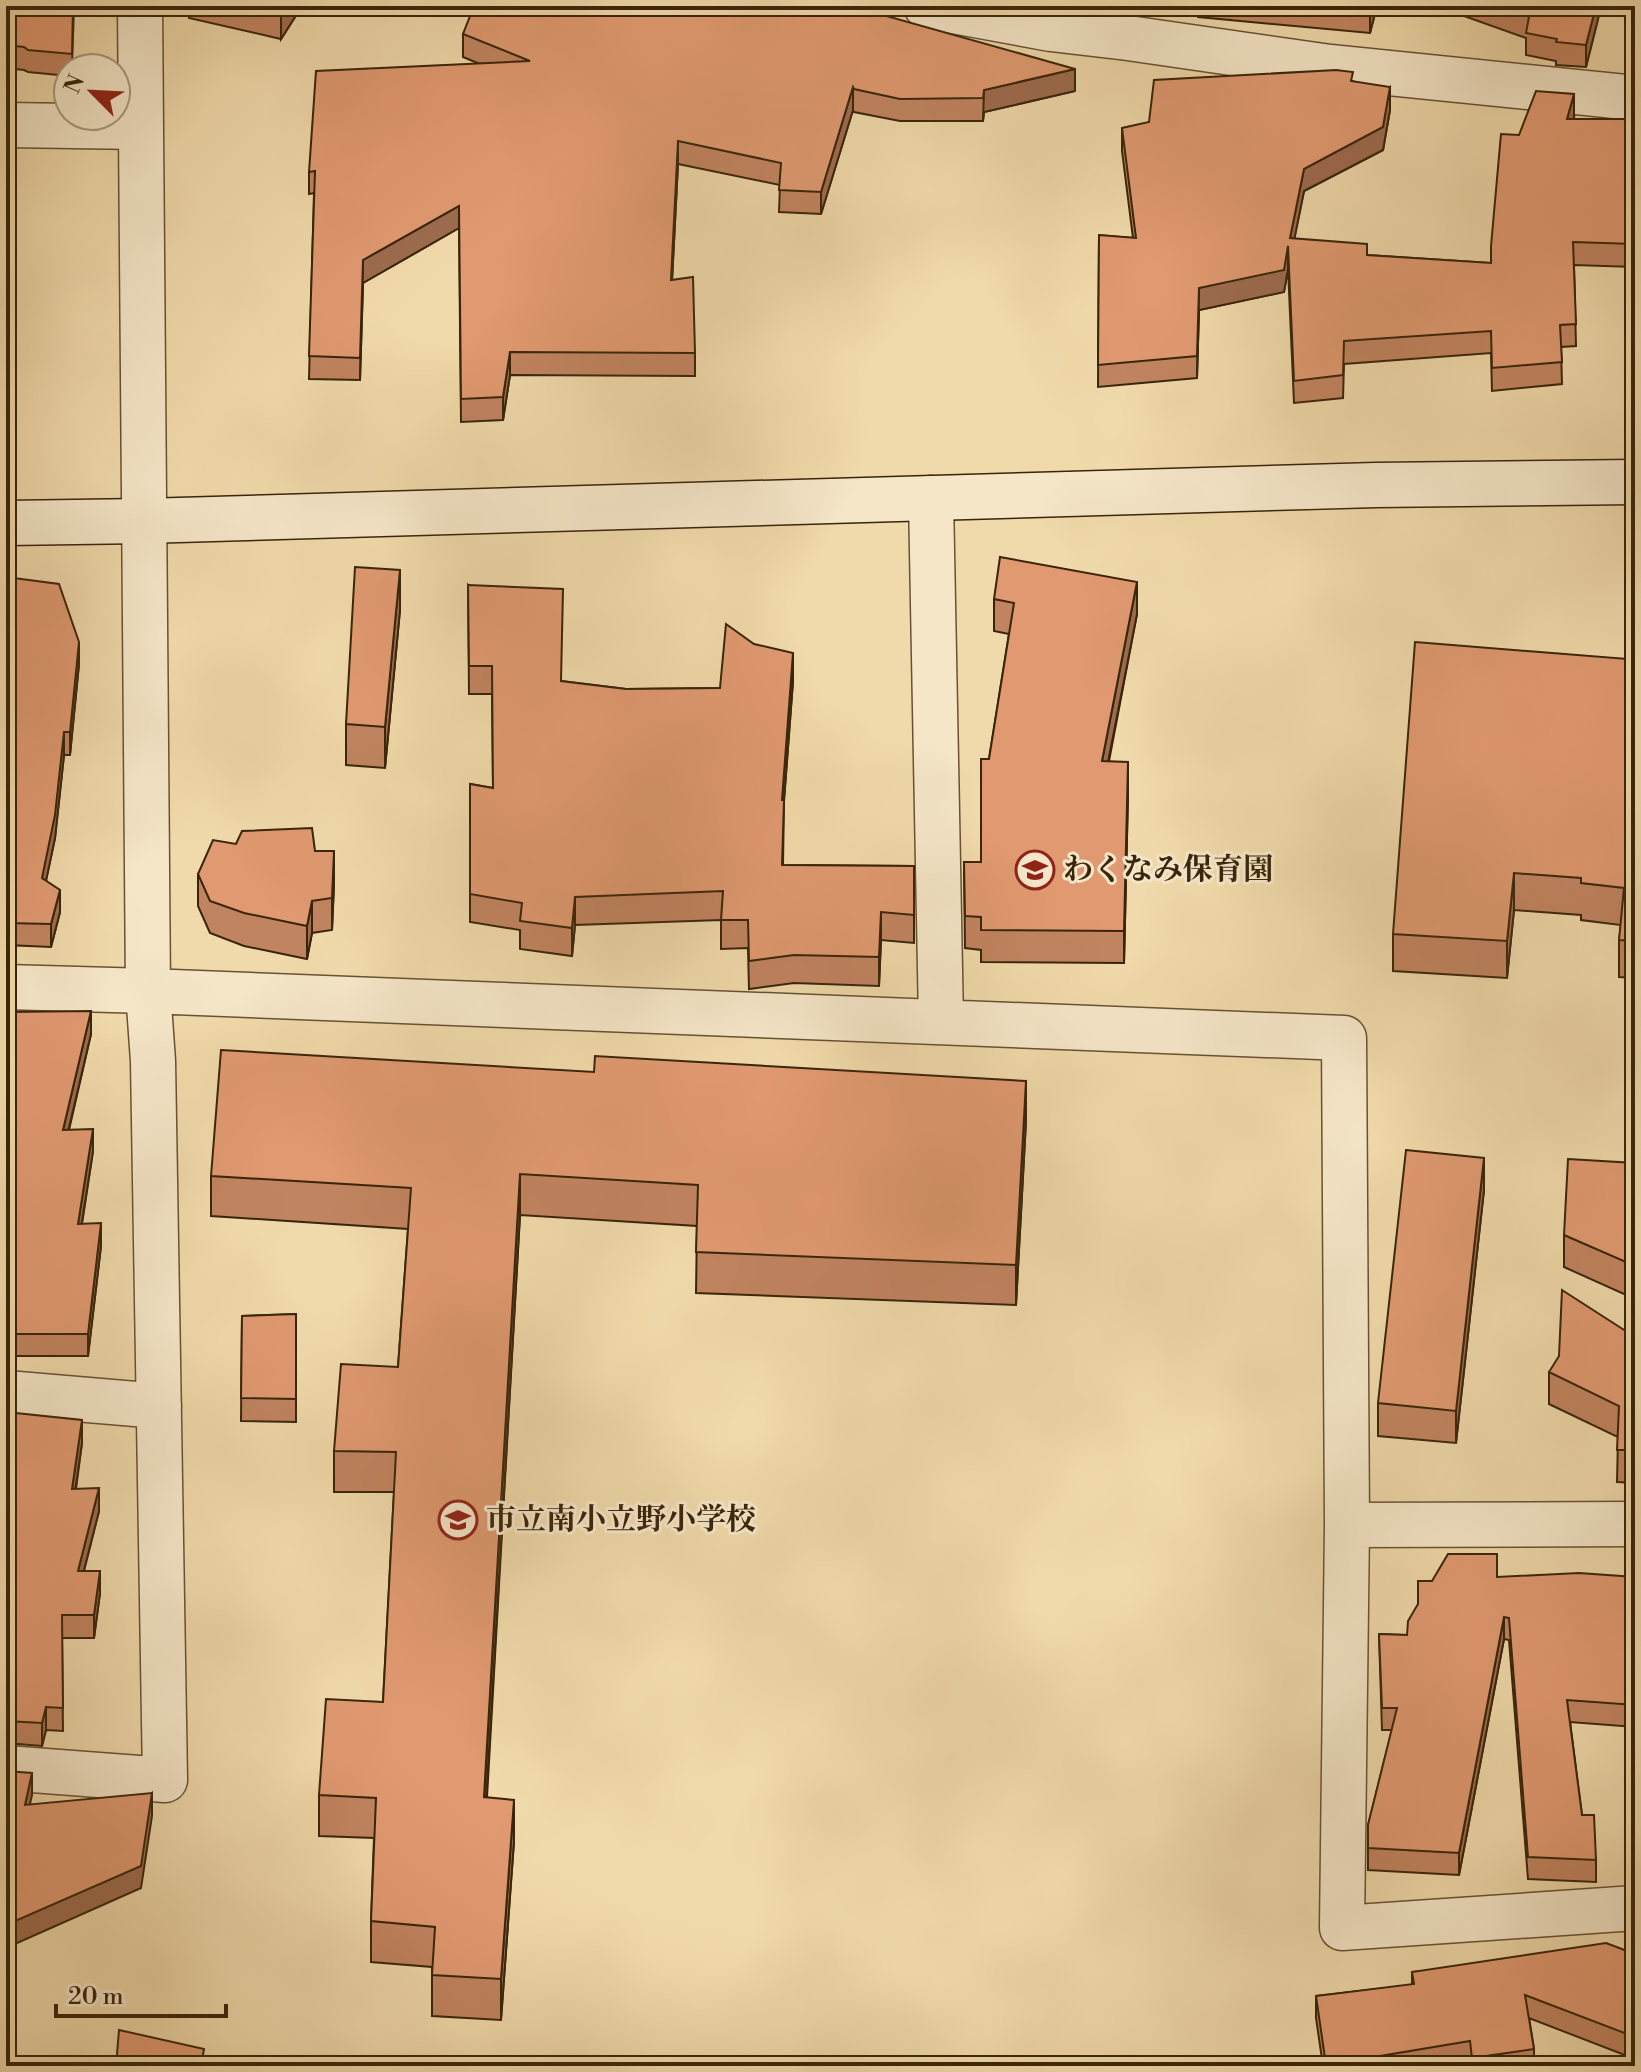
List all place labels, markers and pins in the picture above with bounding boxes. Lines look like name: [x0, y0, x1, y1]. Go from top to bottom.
school or university icon: わくなみ保育園: [1014, 849, 1056, 891]
place label: わくなみ保育園: [1063, 851, 1273, 889]
school or university icon: 市立南小立野小学校: [437, 1499, 479, 1541]
place label: 市立南小立野小学校: [486, 1501, 756, 1539]

